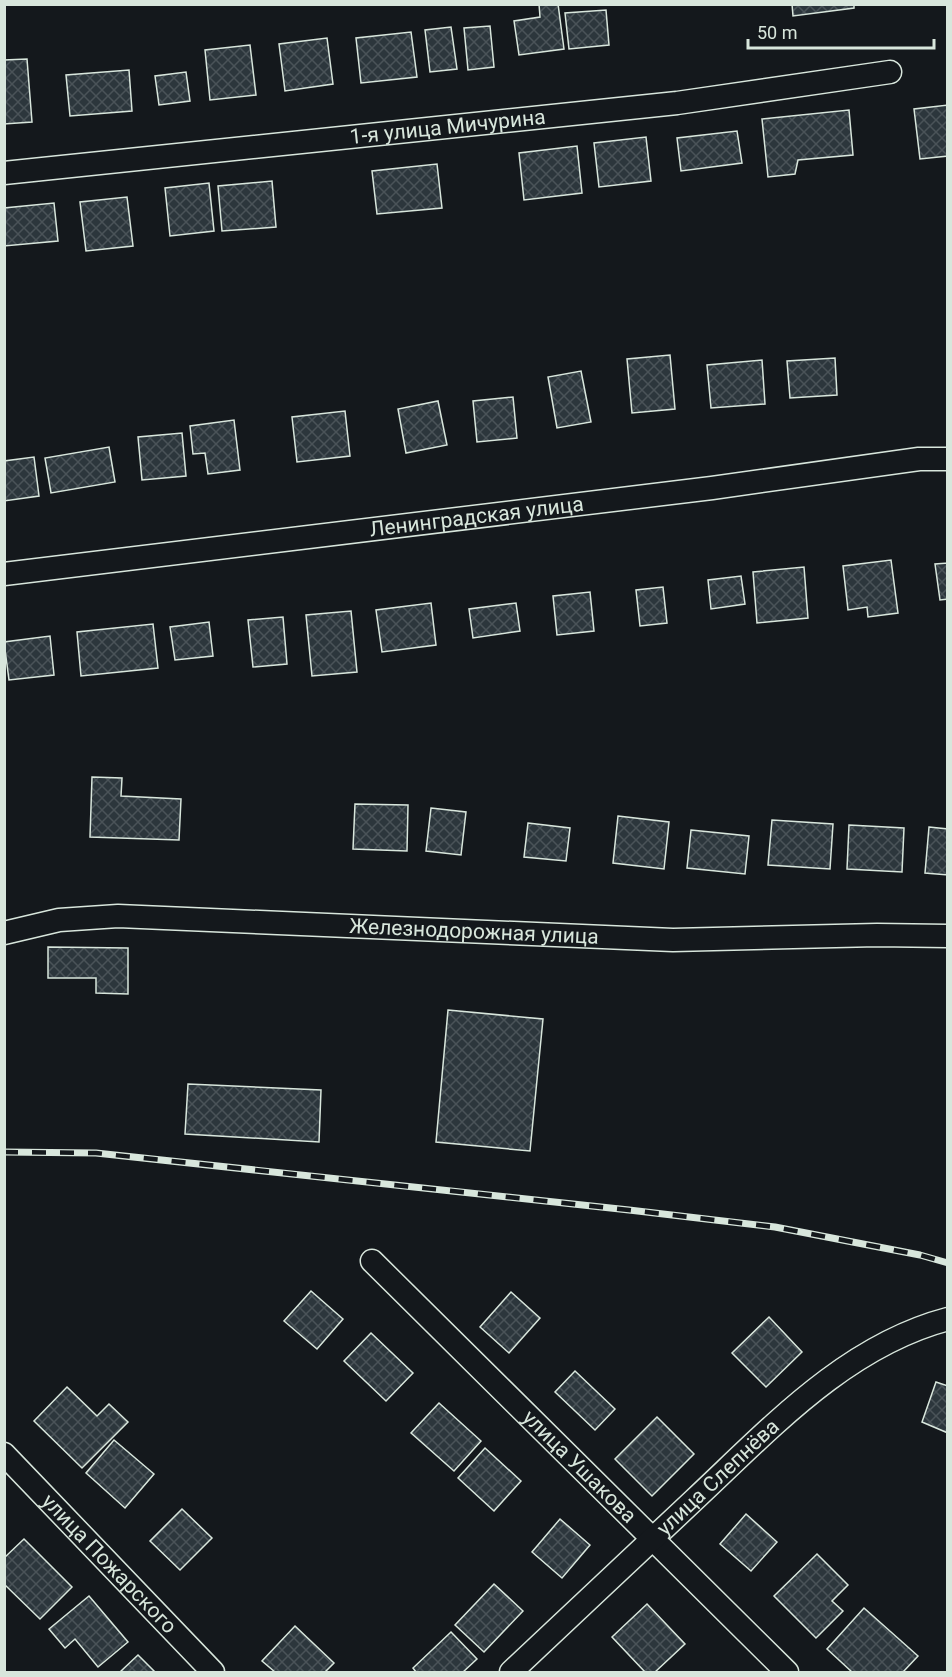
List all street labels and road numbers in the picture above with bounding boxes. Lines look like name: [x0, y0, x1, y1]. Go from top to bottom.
street label: 1-я улица Мичурина: [349, 105, 547, 149]
street label: Ленинградская улица: [368, 492, 585, 541]
street label: Железнодорожная улица: [349, 914, 599, 949]
street label: улица Ушакова: [518, 1405, 641, 1528]
street label: улица Слепнёва: [652, 1414, 784, 1540]
street label: улица Пожарского: [37, 1489, 181, 1638]

